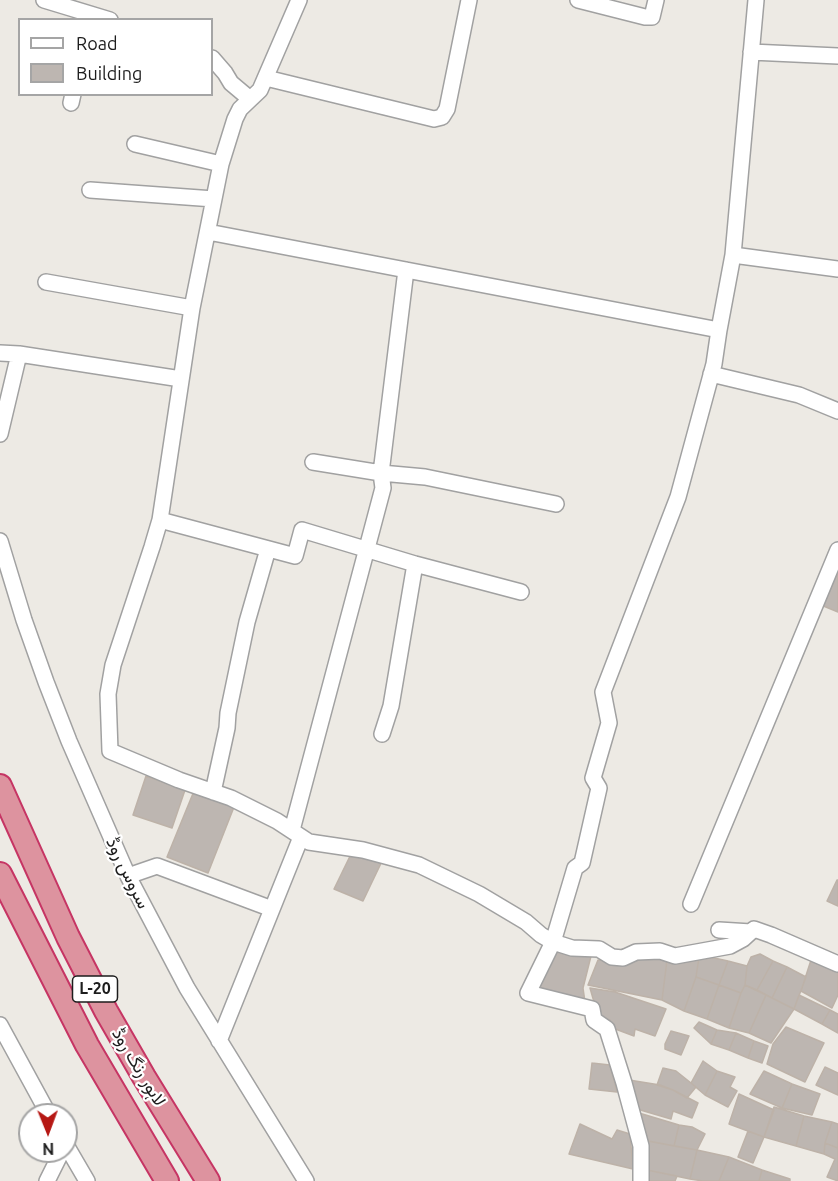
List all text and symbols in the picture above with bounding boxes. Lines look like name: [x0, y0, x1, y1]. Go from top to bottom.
legend: [18, 18, 213, 96]
text: Road: [76, 33, 118, 53]
text: Building: [76, 63, 142, 83]
street label: سروس روڈ: [101, 834, 155, 912]
road number: L-20: [72, 976, 118, 1002]
street label: لاہور رنگ روڈ: [107, 1024, 171, 1110]
north arrow: [18, 1103, 78, 1163]
text: N: [42, 1140, 54, 1158]

